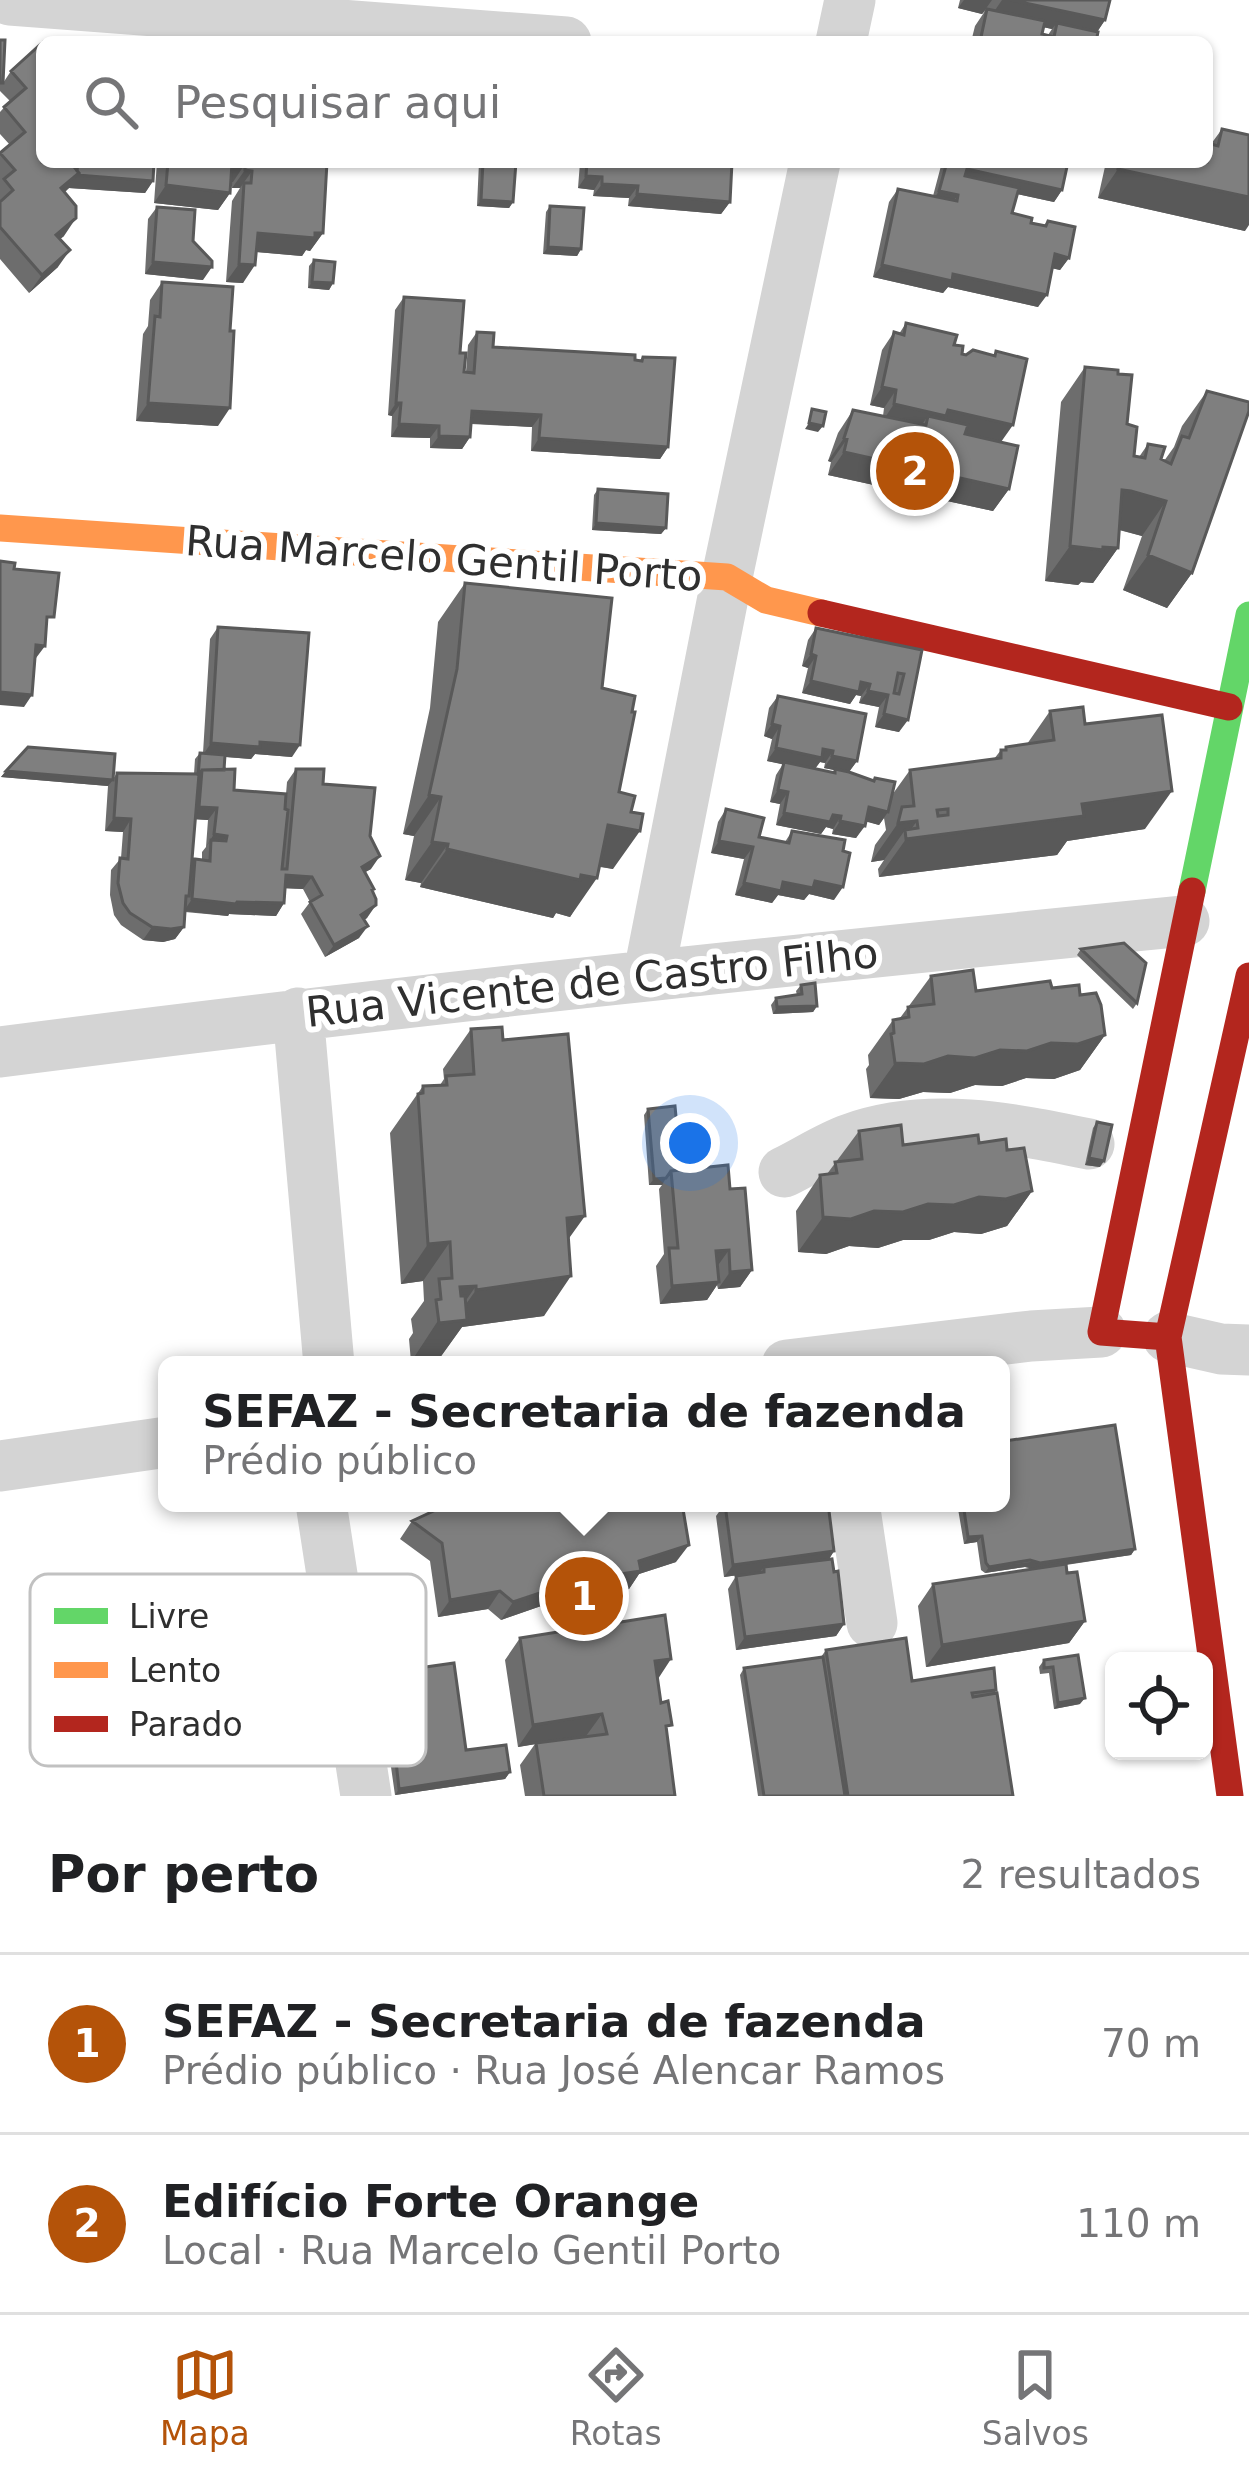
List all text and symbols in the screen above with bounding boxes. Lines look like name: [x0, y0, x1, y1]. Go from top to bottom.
search box: [36, 36, 1213, 168]
icon: search: [78, 69, 144, 135]
text: Pesquisar aqui: [174, 76, 501, 129]
pin: 2: [876, 426, 954, 516]
street label: Rua Marcelo Gentil Porto: [184, 516, 704, 601]
street label: Rua Vicente de Castro Filho: [304, 928, 881, 1037]
your location: [660, 1113, 720, 1173]
popup: [158, 1356, 1010, 1512]
text: SEFAZ - Secretaria de fazenda: [202, 1385, 966, 1438]
text: Prédio público: [202, 1438, 477, 1483]
pin: 1: [545, 1551, 623, 1641]
legend: [30, 1574, 426, 1766]
text: Livre: [129, 1597, 209, 1636]
text: Lento: [129, 1651, 221, 1690]
map controls: [1105, 1652, 1213, 1760]
button: locate: [1105, 1652, 1213, 1760]
text: Parado: [129, 1705, 243, 1744]
text: Por perto: [48, 1845, 319, 1904]
text: 2 resultados: [961, 1852, 1201, 1897]
text: SEFAZ - Secretaria de fazenda: [162, 1995, 926, 2048]
text: 1: [73, 2021, 101, 2066]
text: 70 m: [1101, 2021, 1201, 2066]
text: Prédio público · Rua José Alencar Ramos: [162, 2048, 945, 2093]
text: Edifício Forte Orange: [162, 2175, 699, 2228]
text: 2: [73, 2201, 101, 2246]
text: 110 m: [1076, 2201, 1201, 2246]
text: Local · Rua Marcelo Gentil Porto: [162, 2228, 781, 2273]
tab: Mapa: [160, 2342, 250, 2453]
tab: Rotas: [570, 2342, 662, 2453]
tab: Salvos: [982, 2342, 1089, 2453]

